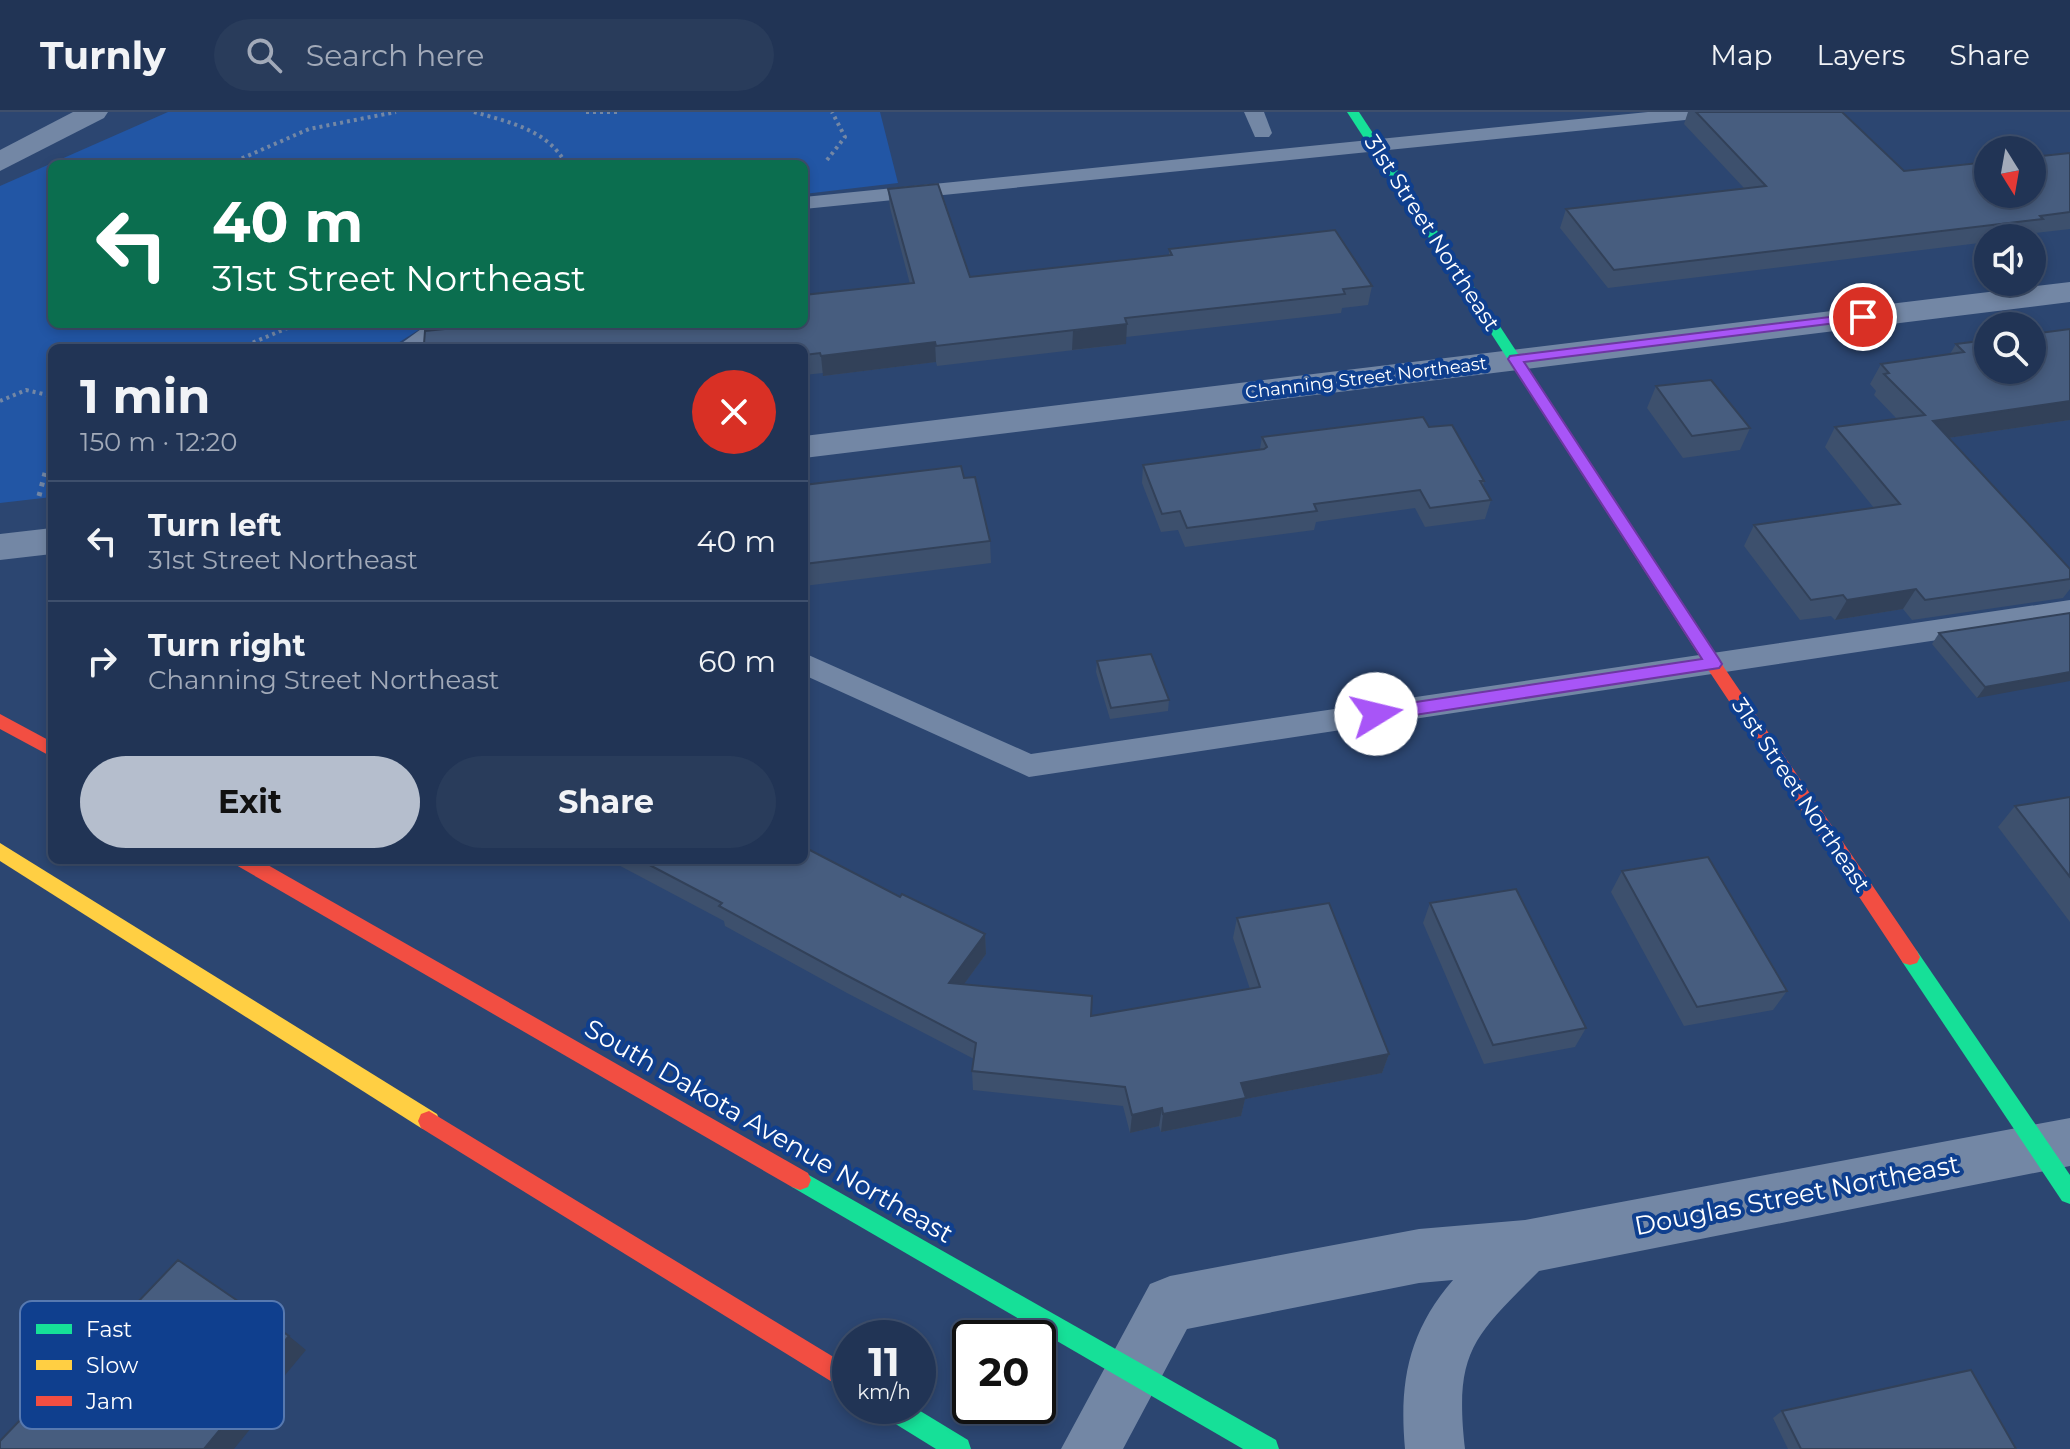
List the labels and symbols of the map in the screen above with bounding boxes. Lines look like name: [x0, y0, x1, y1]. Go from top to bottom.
street label: 31st Street Northeast: [1359, 130, 1506, 336]
north arrow: [1974, 136, 2046, 208]
pin: [1829, 283, 1897, 351]
street label: Channing Street Northeast: [1244, 352, 1488, 404]
position arrow: [1334, 672, 1418, 756]
street label: 31st Street Northeast: [1726, 693, 1876, 897]
street label: South Dakota Avenue Northeast: [579, 1012, 959, 1250]
street label: Douglas Street Northeast: [1632, 1148, 1962, 1242]
legend: [20, 1301, 284, 1429]
text: Fast: [86, 1316, 132, 1343]
speed limit sign: 20: [952, 1320, 1056, 1424]
text: Slow: [86, 1352, 139, 1379]
text: Jam: [85, 1388, 133, 1415]

